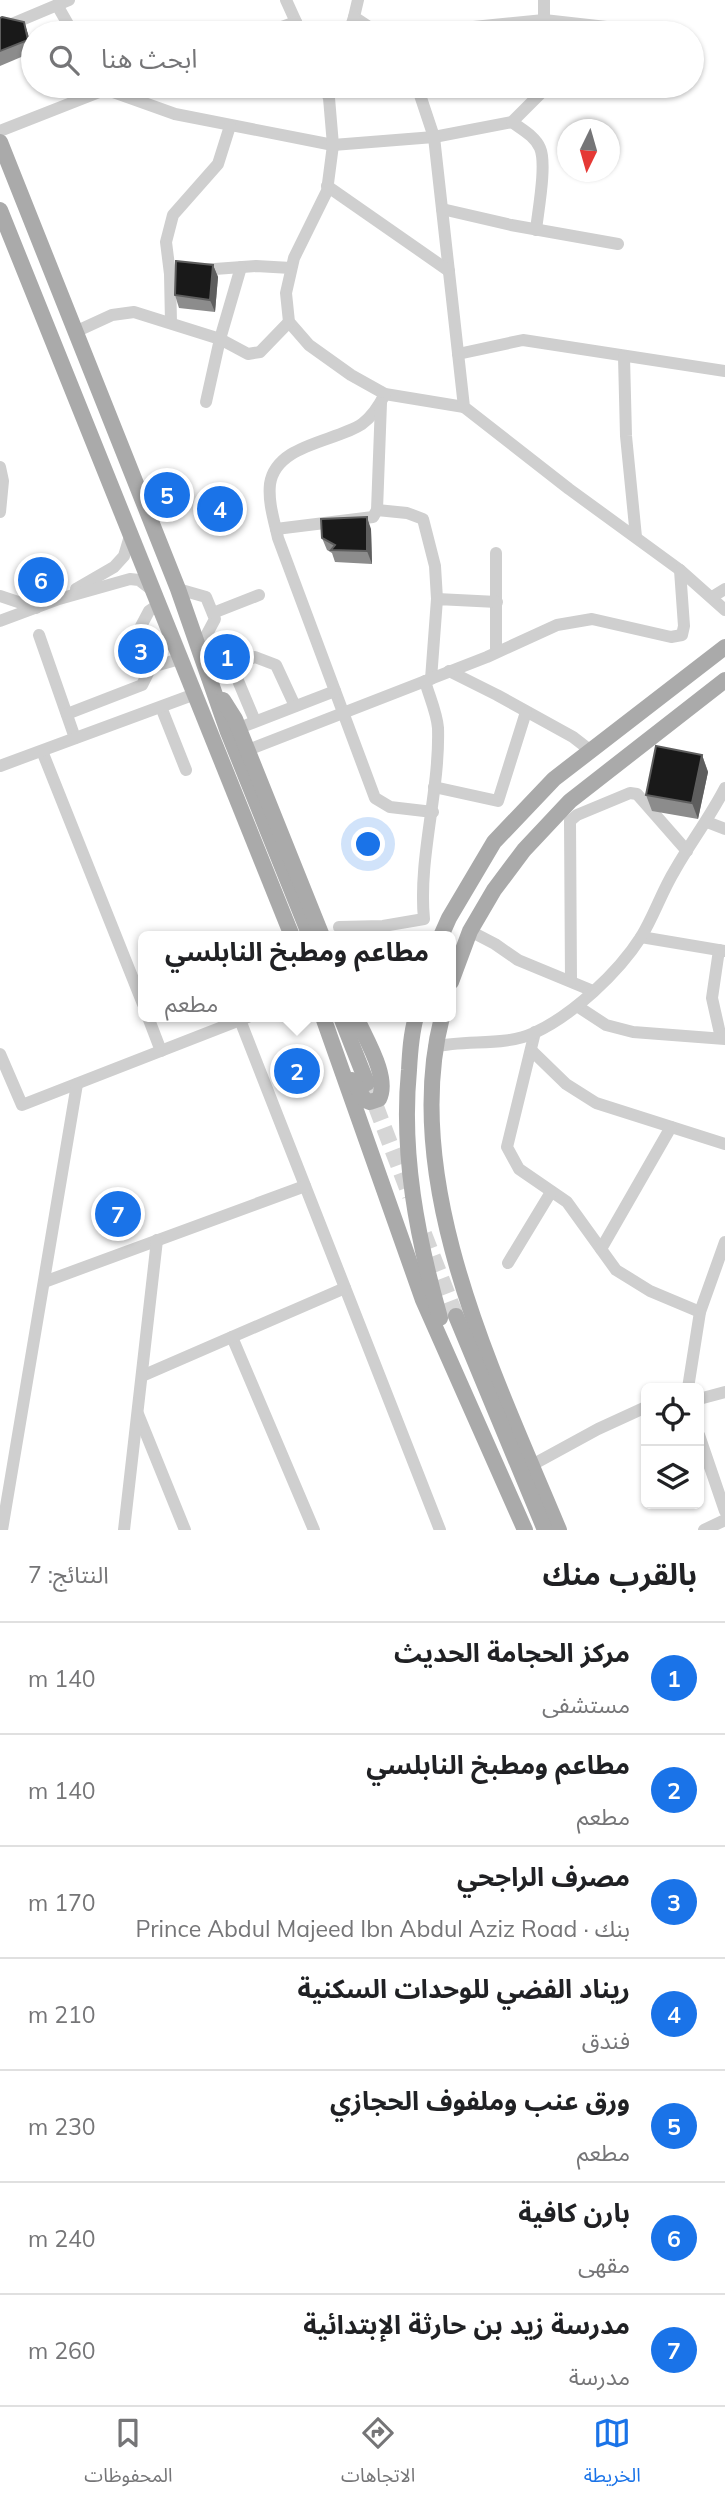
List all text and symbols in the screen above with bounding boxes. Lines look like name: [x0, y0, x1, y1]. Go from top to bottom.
search box: [21, 21, 704, 98]
icon: search: [45, 41, 83, 79]
text: ابحث هنا: [101, 42, 197, 75]
north arrow: [557, 119, 620, 182]
pin: 5: [144, 469, 190, 521]
pin: 4: [197, 483, 243, 535]
pin: 6: [18, 554, 64, 606]
pin: 3: [118, 625, 164, 677]
pin: 1: [204, 631, 250, 683]
your location: [351, 827, 385, 861]
popup: [138, 931, 456, 1022]
text: مطاعم ومطبخ النابلسي: [165, 935, 429, 968]
text: مطعم: [165, 989, 218, 1018]
pin: 2: [274, 1045, 320, 1097]
pin: 7: [95, 1188, 141, 1240]
map controls: [641, 1383, 704, 1509]
button: locate: [641, 1383, 704, 1446]
button: layers: [641, 1446, 704, 1509]
text: بالقرب منك: [543, 1555, 697, 1593]
text: النتائج: 7: [28, 1560, 109, 1589]
text: مركز الحجامة الحديث: [394, 1636, 630, 1669]
text: 140 m: [28, 1664, 96, 1693]
text: 1: [667, 1664, 681, 1693]
text: مستشفى: [542, 1690, 630, 1719]
text: مطاعم ومطبخ النابلسي: [366, 1748, 630, 1781]
text: 140 m: [28, 1776, 96, 1805]
text: 2: [667, 1776, 681, 1805]
text: مطعم: [577, 1802, 630, 1831]
text: مصرف الراجحي: [457, 1860, 630, 1893]
text: 170 m: [28, 1888, 96, 1917]
text: 3: [667, 1888, 681, 1917]
text: بنك · Prince Abdul Majeed Ibn Abdul Aziz Road: [135, 1914, 630, 1943]
text: ريناد الفضي للوحدات السكنية: [297, 1972, 630, 2005]
text: 210 m: [28, 2000, 96, 2029]
text: 4: [667, 2000, 681, 2029]
text: فندق: [582, 2026, 630, 2055]
text: ورق عنب وملفوف الحجازي: [330, 2084, 630, 2117]
text: 230 m: [28, 2112, 96, 2141]
text: 5: [667, 2112, 681, 2141]
text: مطعم: [577, 2138, 630, 2167]
text: بارن كافية: [518, 2196, 630, 2229]
text: 240 m: [28, 2224, 96, 2253]
text: 6: [667, 2224, 681, 2253]
text: مقهى: [578, 2250, 630, 2279]
text: مدرسة زيد بن حارثة الإبتدائية: [303, 2308, 630, 2341]
text: 260 m: [28, 2336, 96, 2365]
text: 7: [667, 2336, 681, 2365]
text: مدرسة: [569, 2362, 630, 2391]
tab: المحفوظات: [84, 2414, 173, 2496]
tab: الاتجاهات: [341, 2414, 415, 2496]
tab: الخريطة: [584, 2414, 641, 2496]

